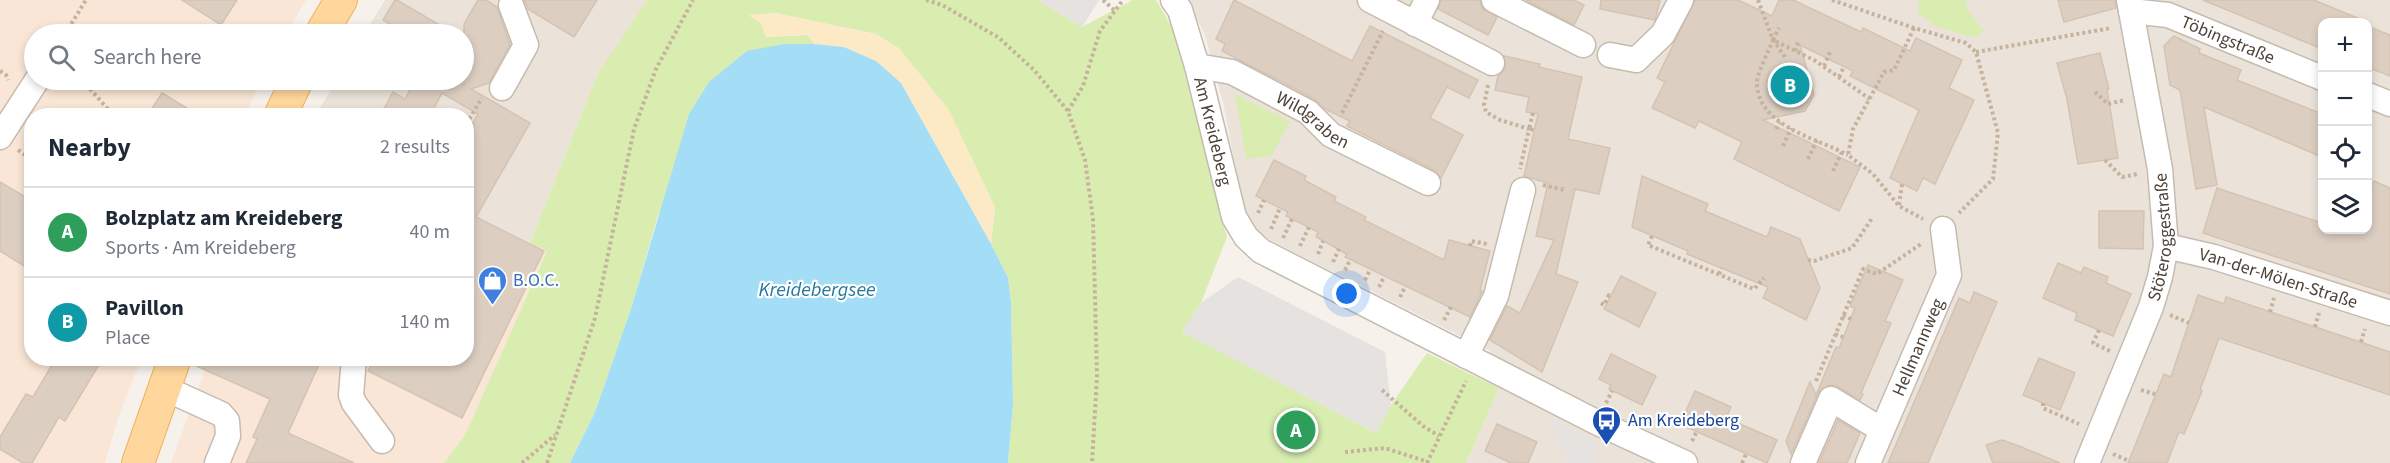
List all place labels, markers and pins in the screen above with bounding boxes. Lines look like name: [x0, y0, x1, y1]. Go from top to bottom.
pin: B: [1770, 62, 1810, 107]
shop icon: B.O.C.: [476, 264, 508, 306]
place label: B.O.C.: [513, 268, 559, 293]
bus stop icon: Am Kreideberg: [1591, 404, 1623, 446]
pin: A: [1276, 408, 1316, 452]
place label: Am Kreideberg: [1628, 408, 1739, 433]

